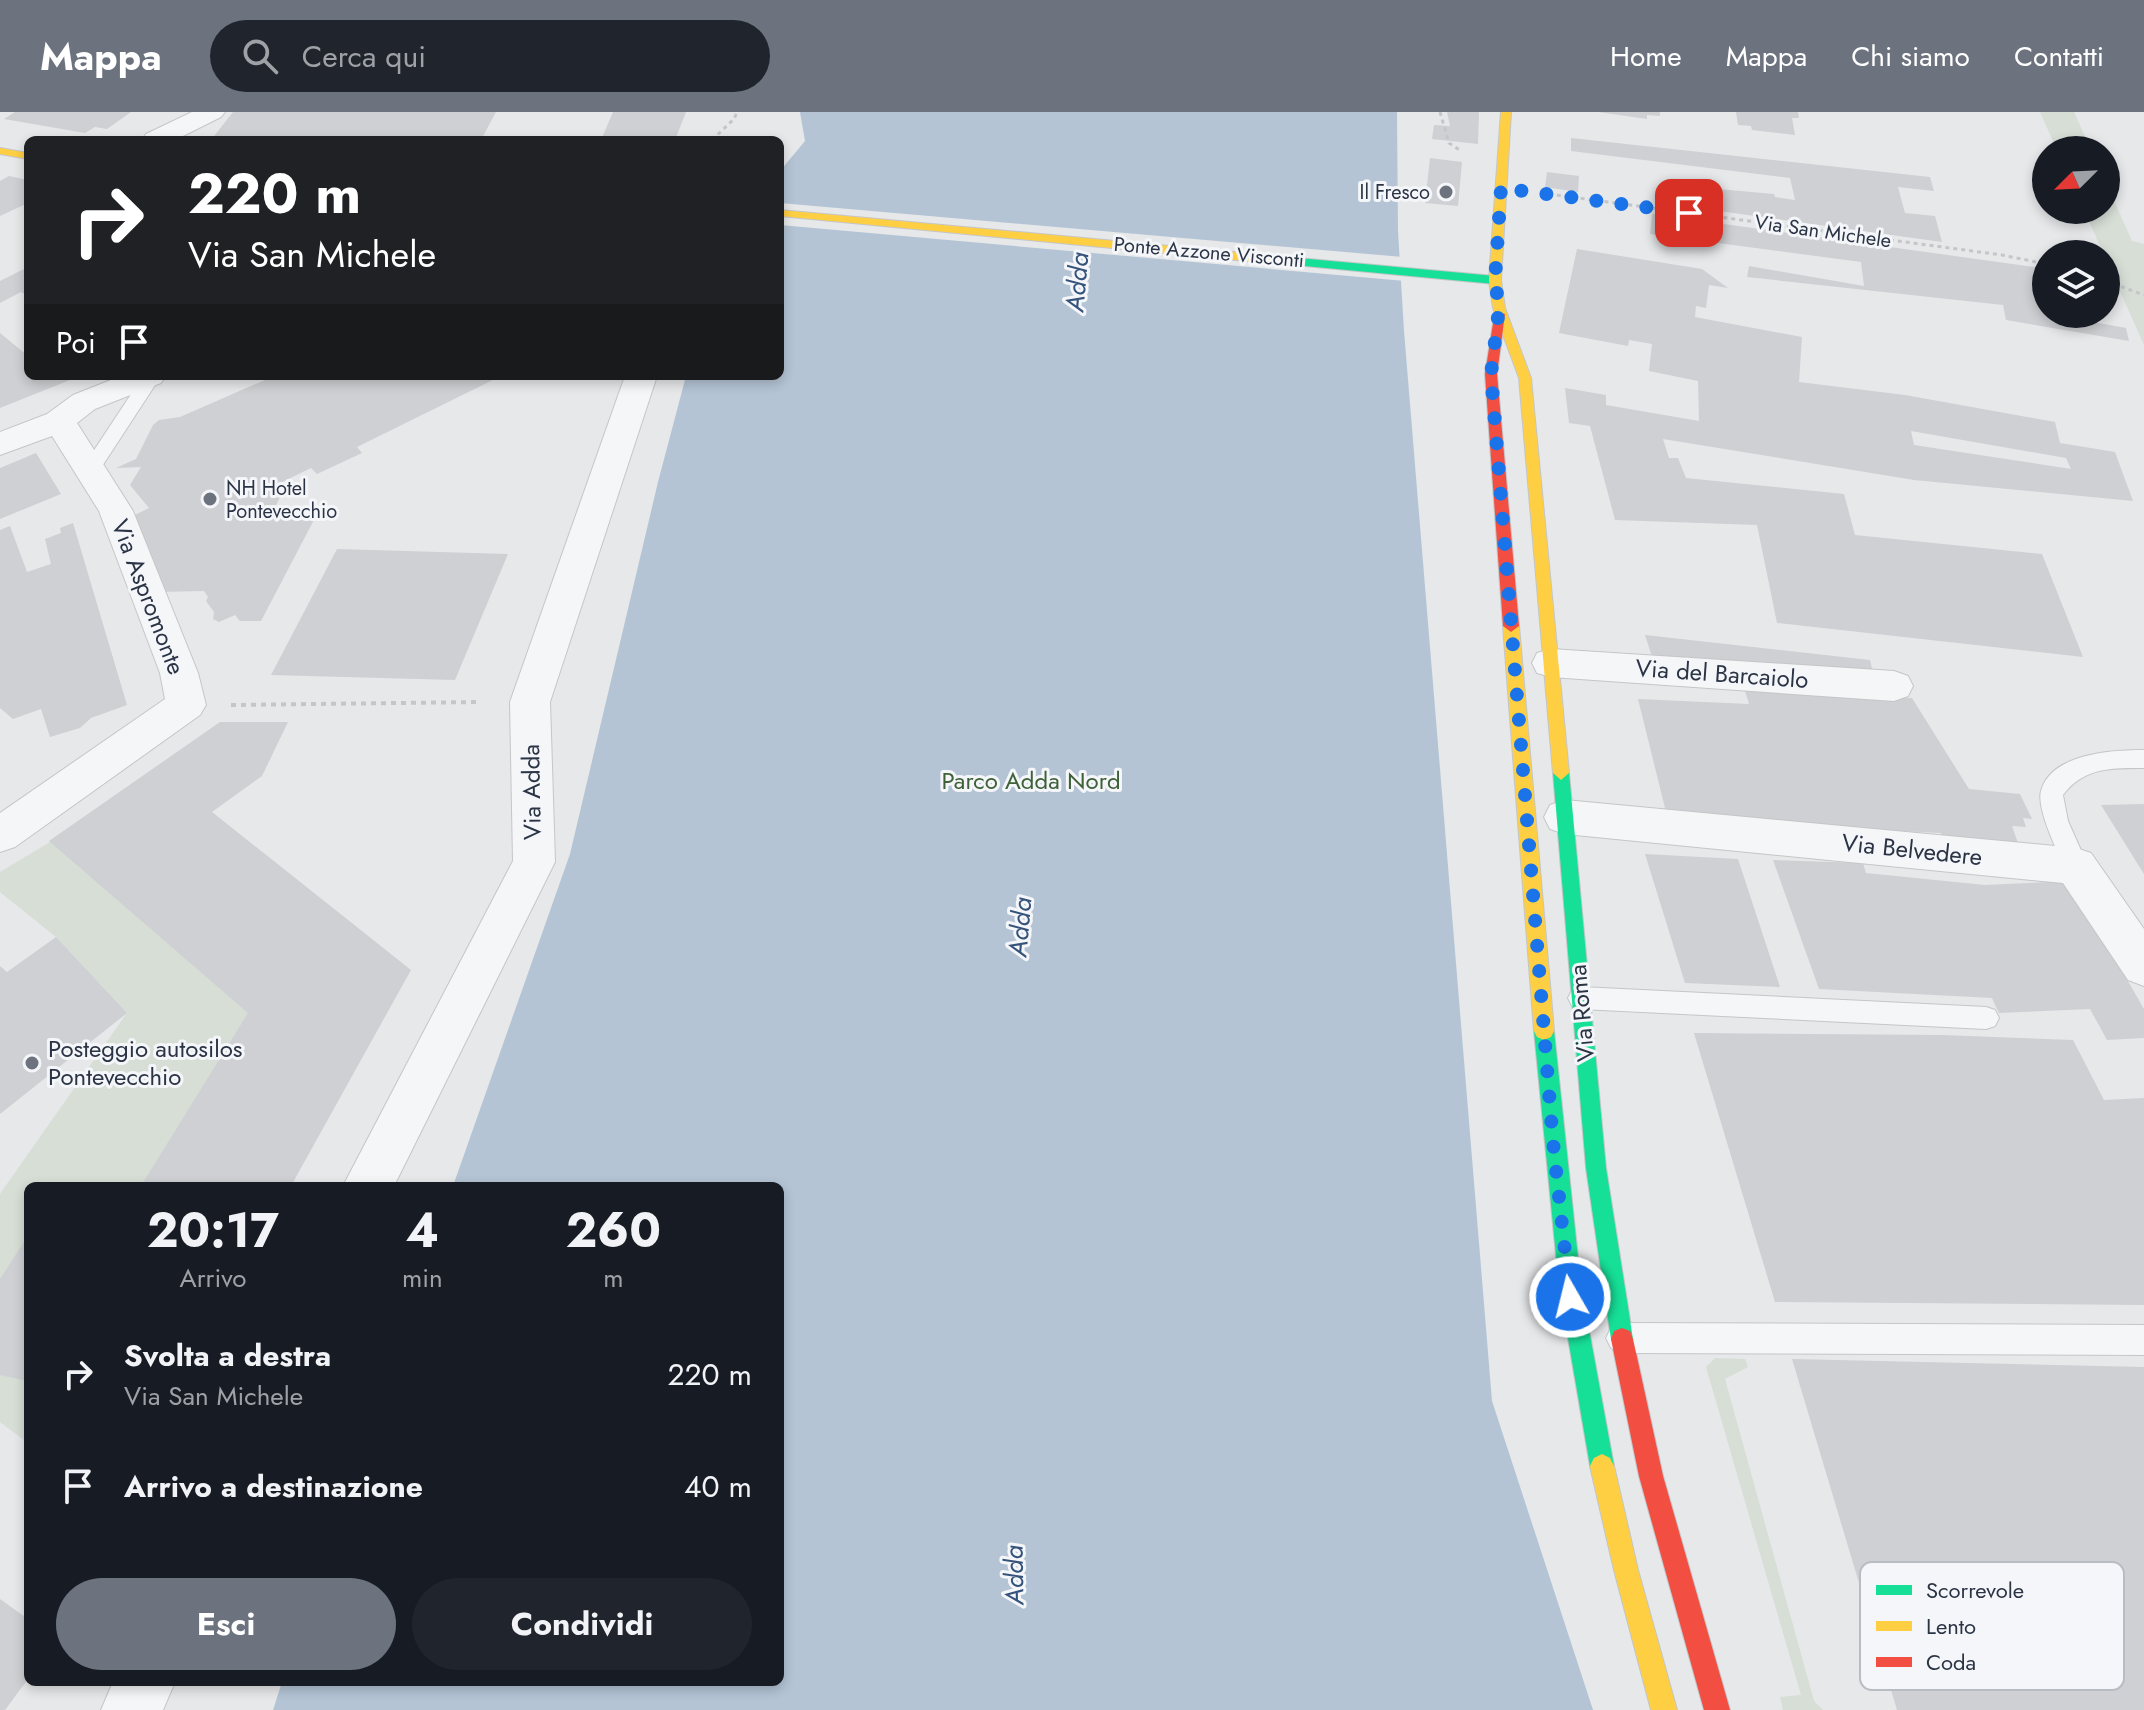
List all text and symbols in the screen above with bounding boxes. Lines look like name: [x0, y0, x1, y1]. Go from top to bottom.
search box: [210, 20, 770, 92]
text: Mappa: [40, 29, 162, 84]
icon: search: [238, 34, 282, 78]
text: Cerca qui: [302, 35, 426, 78]
text: Home: [1610, 36, 1682, 77]
text: Mappa: [1726, 36, 1807, 77]
text: Chi siamo: [1851, 36, 1970, 77]
text: Contatti: [2014, 36, 2104, 77]
north arrow: [2032, 136, 2120, 224]
map controls: [2032, 136, 2120, 328]
text: 220 m: [188, 153, 361, 234]
icon: right: [56, 168, 160, 272]
place label: Il Fresco: [1360, 178, 1430, 207]
pin: [1655, 179, 1723, 247]
marker: Il Fresco: [1437, 183, 1455, 201]
icon: arrive: [1667, 191, 1711, 235]
street label: Via San Michele: [1753, 208, 1893, 255]
text: Via San Michele: [188, 228, 436, 280]
street label: Ponte Azzone Visconti: [1113, 230, 1305, 275]
button: layers: [2032, 240, 2120, 328]
water label: Adda: [1055, 250, 1099, 314]
icon: arrive: [112, 320, 156, 364]
text: Poi: [56, 321, 96, 364]
place label: NH Hotel Pontevecchio: [226, 474, 337, 526]
marker: NH Hotel Pontevecchio: [201, 490, 219, 508]
street label: Via Aspromonte: [103, 514, 194, 679]
street label: Via del Barcaiolo: [1634, 650, 1810, 697]
street label: Via Adda: [513, 744, 550, 840]
park label: Parco Adda Nord: [941, 763, 1121, 798]
street label: Via Belvedere: [1840, 825, 1984, 874]
water label: Adda: [998, 895, 1042, 959]
street label: Via Roma: [1560, 963, 1603, 1063]
place label: Posteggio autosilos Pontevecchio: [48, 1031, 242, 1094]
marker: Posteggio autosilos Pontevecchio: [23, 1054, 41, 1072]
text: 20:17: [147, 1196, 279, 1265]
text: 4: [406, 1196, 439, 1265]
text: 260: [566, 1196, 661, 1265]
position arrow: [1528, 1255, 1612, 1339]
text: Arrivo: [179, 1259, 247, 1297]
text: min: [402, 1259, 443, 1297]
text: m: [603, 1259, 623, 1297]
text: Svolta a destra: [124, 1334, 331, 1377]
icon: right: [56, 1352, 100, 1396]
text: 220 m: [667, 1353, 752, 1396]
text: Via San Michele: [124, 1377, 303, 1415]
icon: arrive: [56, 1464, 100, 1508]
text: Arrivo a destinazione: [124, 1465, 423, 1508]
text: 40 m: [684, 1465, 752, 1508]
water label: Adda: [994, 1544, 1034, 1606]
legend: [1860, 1562, 2124, 1690]
text: Scorrevole: [1926, 1574, 2024, 1606]
button: Esci: [56, 1578, 396, 1670]
button: Condividi: [412, 1578, 752, 1670]
text: Lento: [1926, 1610, 1976, 1642]
text: Coda: [1926, 1646, 1976, 1678]

